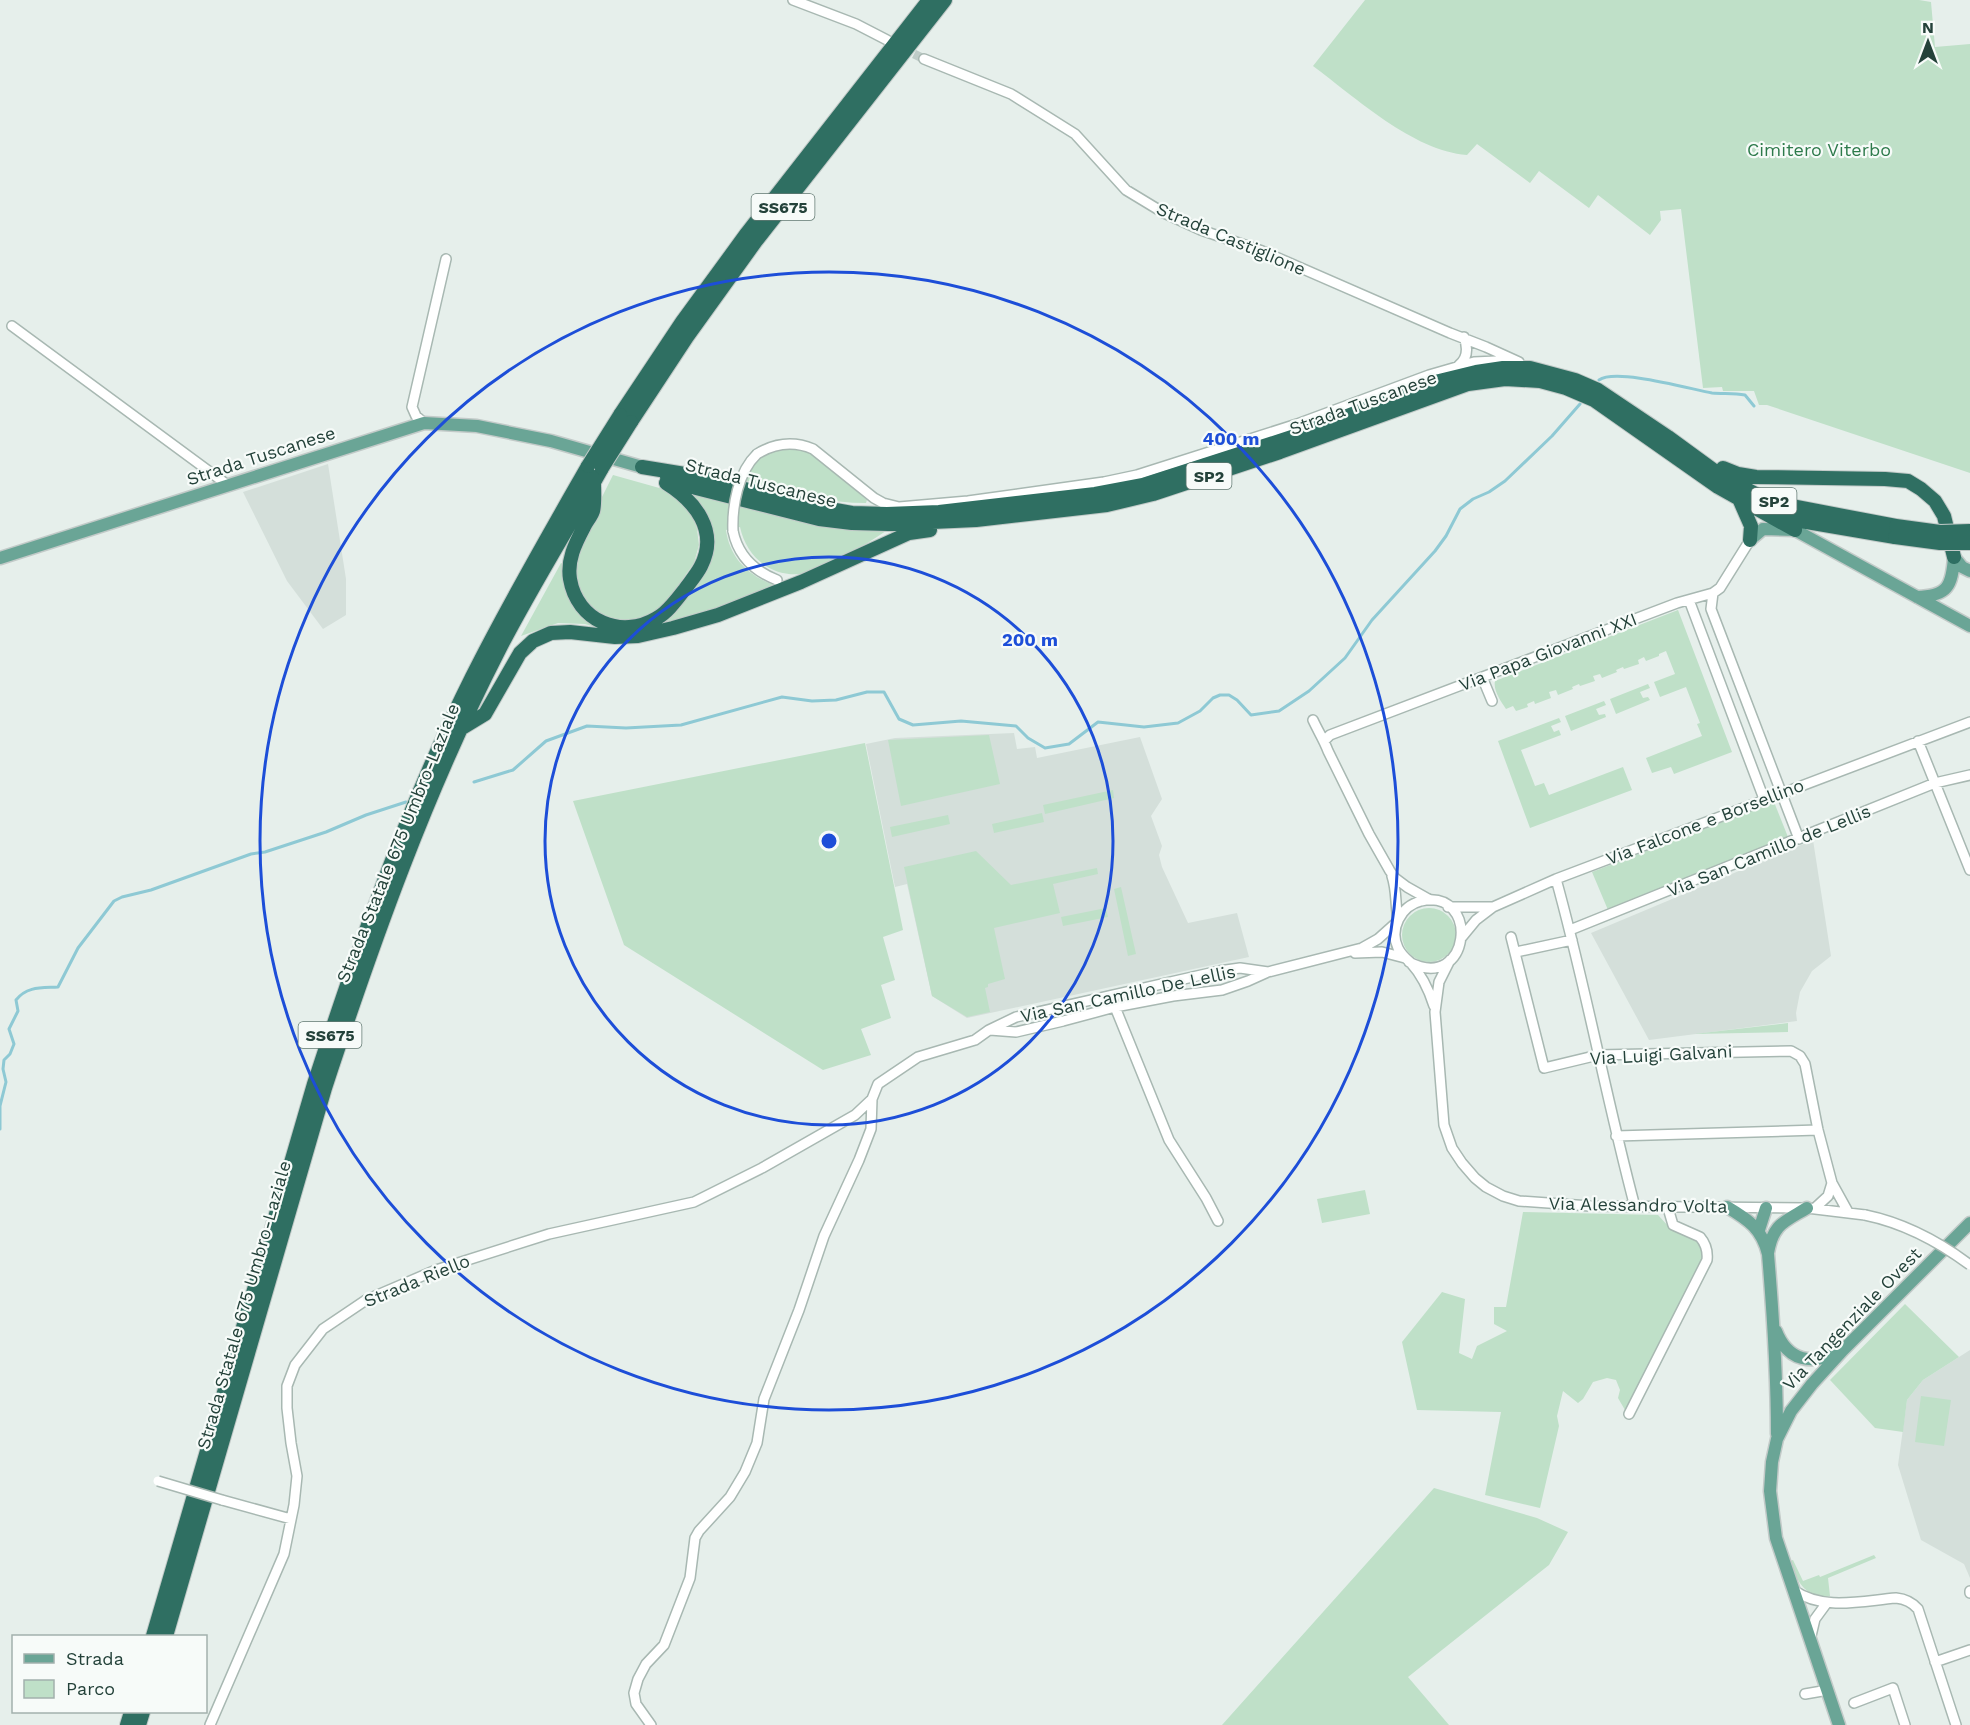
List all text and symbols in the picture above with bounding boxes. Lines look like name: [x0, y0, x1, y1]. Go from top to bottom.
north arrow: [1898, 12, 1958, 72]
text: N: [1922, 18, 1934, 37]
park label: Cimitero Viterbo: [1747, 139, 1891, 160]
road number: SS675: [752, 194, 814, 220]
street label: Strada Castiglione: [1153, 198, 1309, 279]
street label: Strada Tuscanese: [1286, 366, 1439, 439]
street label: Strada Tuscanese: [184, 422, 338, 489]
text: 400 m: [1203, 428, 1259, 449]
street label: Strada Tuscanese: [683, 454, 839, 511]
road number: SP2: [1186, 463, 1232, 489]
road number: SP2: [1752, 488, 1796, 514]
street label: Via Papa Giovanni XXI: [1456, 608, 1640, 695]
text: 200 m: [1002, 629, 1058, 650]
street label: Strada Statale 675 Umbro-Laziale: [332, 700, 463, 985]
street label: Via Falcone e Borsellino: [1603, 774, 1807, 869]
street label: Via San Camillo de Lellis: [1664, 800, 1874, 901]
centre of rings: [819, 831, 839, 851]
street label: Via San Camillo De Lellis: [1018, 960, 1237, 1027]
road number: SS675: [298, 1022, 362, 1048]
street label: Via Luigi Galvani: [1589, 1040, 1733, 1069]
street label: Strada Statale 675 Umbro-Laziale: [192, 1158, 295, 1452]
street label: Via Alessandro Volta: [1548, 1192, 1728, 1217]
street label: Via Tangenziale Ovest: [1778, 1243, 1926, 1394]
street label: Strada Riello: [361, 1250, 473, 1311]
legend: [12, 1635, 207, 1713]
text: Strada: [66, 1648, 124, 1669]
text: Parco: [66, 1678, 115, 1699]

